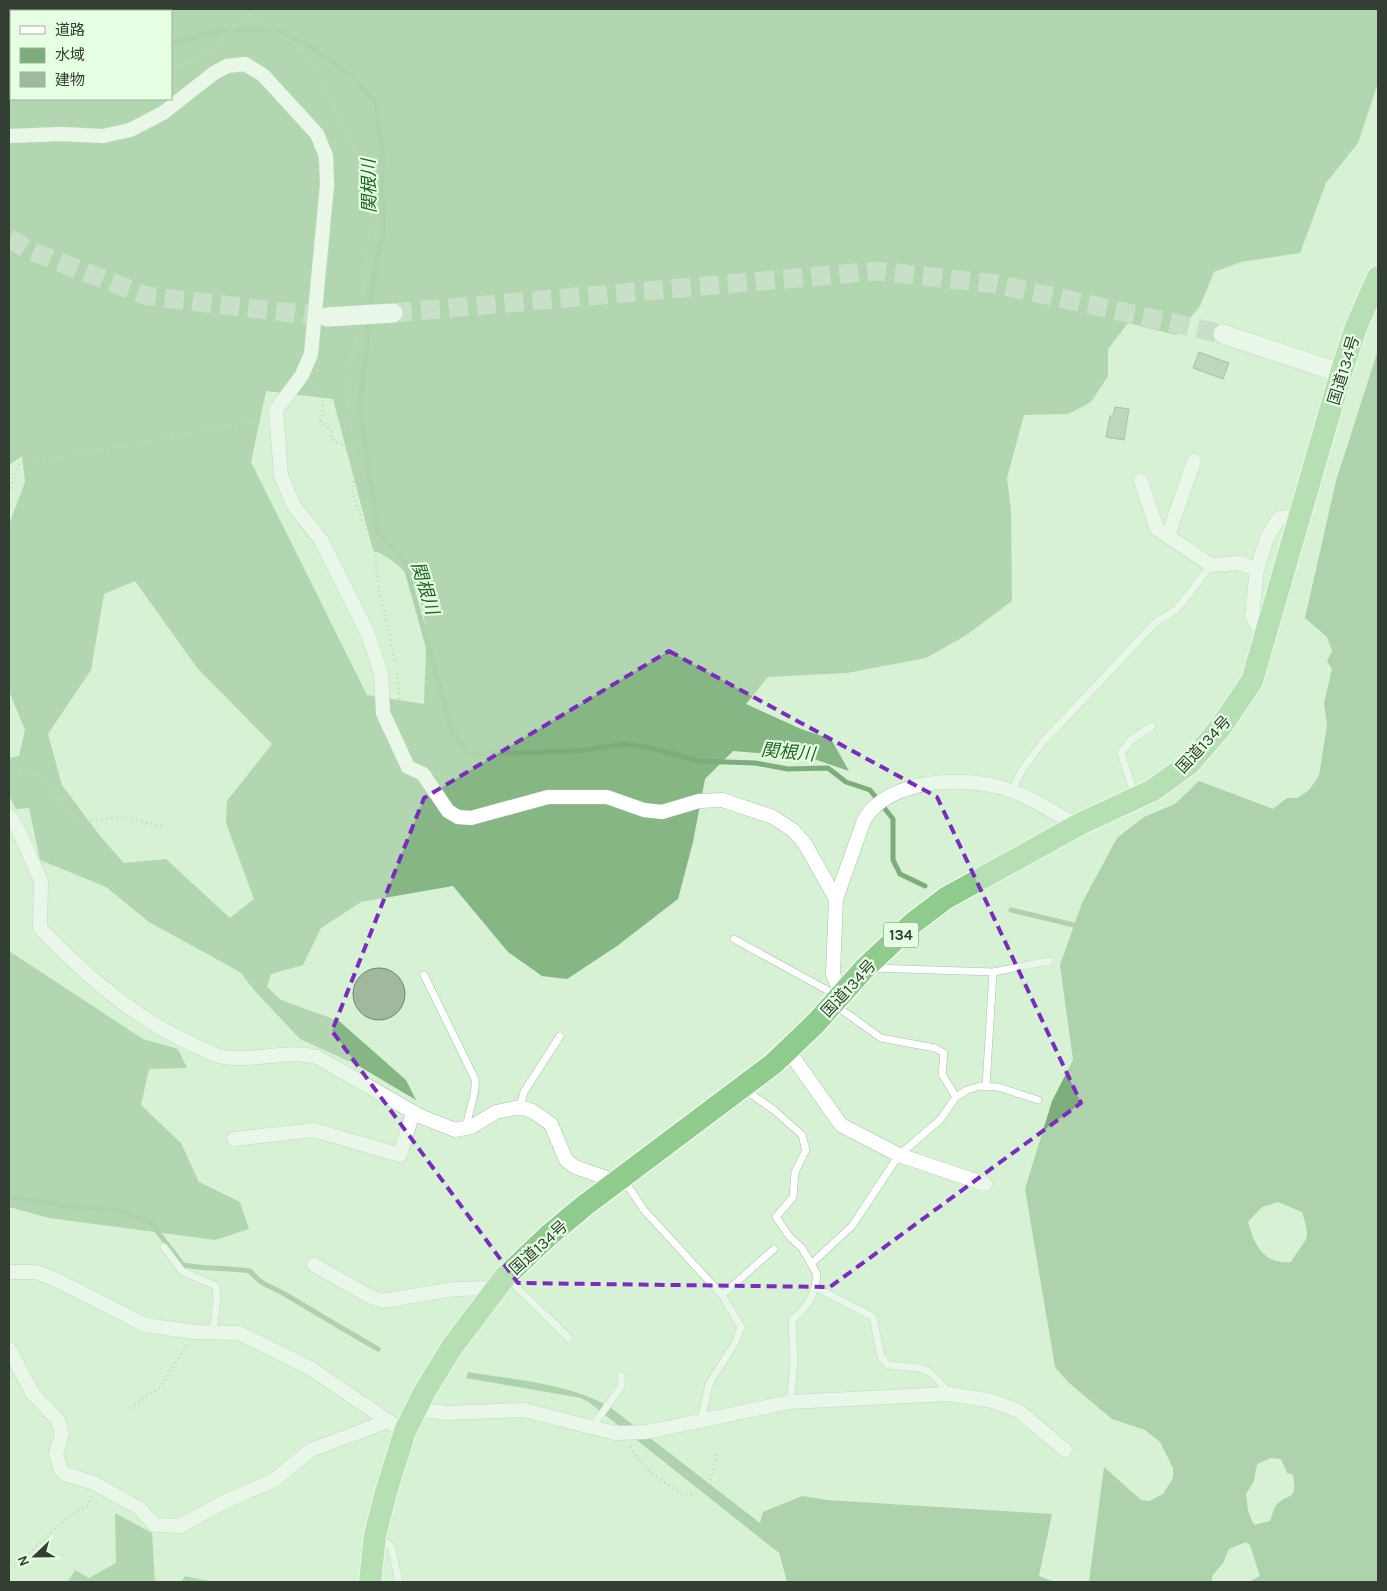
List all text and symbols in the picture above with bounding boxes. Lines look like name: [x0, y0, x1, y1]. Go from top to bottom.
legend: [10, 10, 172, 100]
text: 道路: [55, 21, 85, 39]
text: 水域: [55, 46, 85, 64]
text: 建物: [55, 71, 85, 89]
water label: 関根川: [357, 157, 380, 213]
street label: 国道134号: [1324, 333, 1363, 407]
water label: 関根川: [407, 559, 444, 619]
street label: 国道134号: [1172, 712, 1235, 777]
water label: 関根川: [760, 739, 818, 765]
road number: 134: [884, 922, 918, 948]
street label: 国道134号: [817, 956, 880, 1021]
street label: 国道134号: [505, 1216, 571, 1278]
north arrow: [10, 1531, 60, 1581]
text: N: [14, 1553, 33, 1569]

